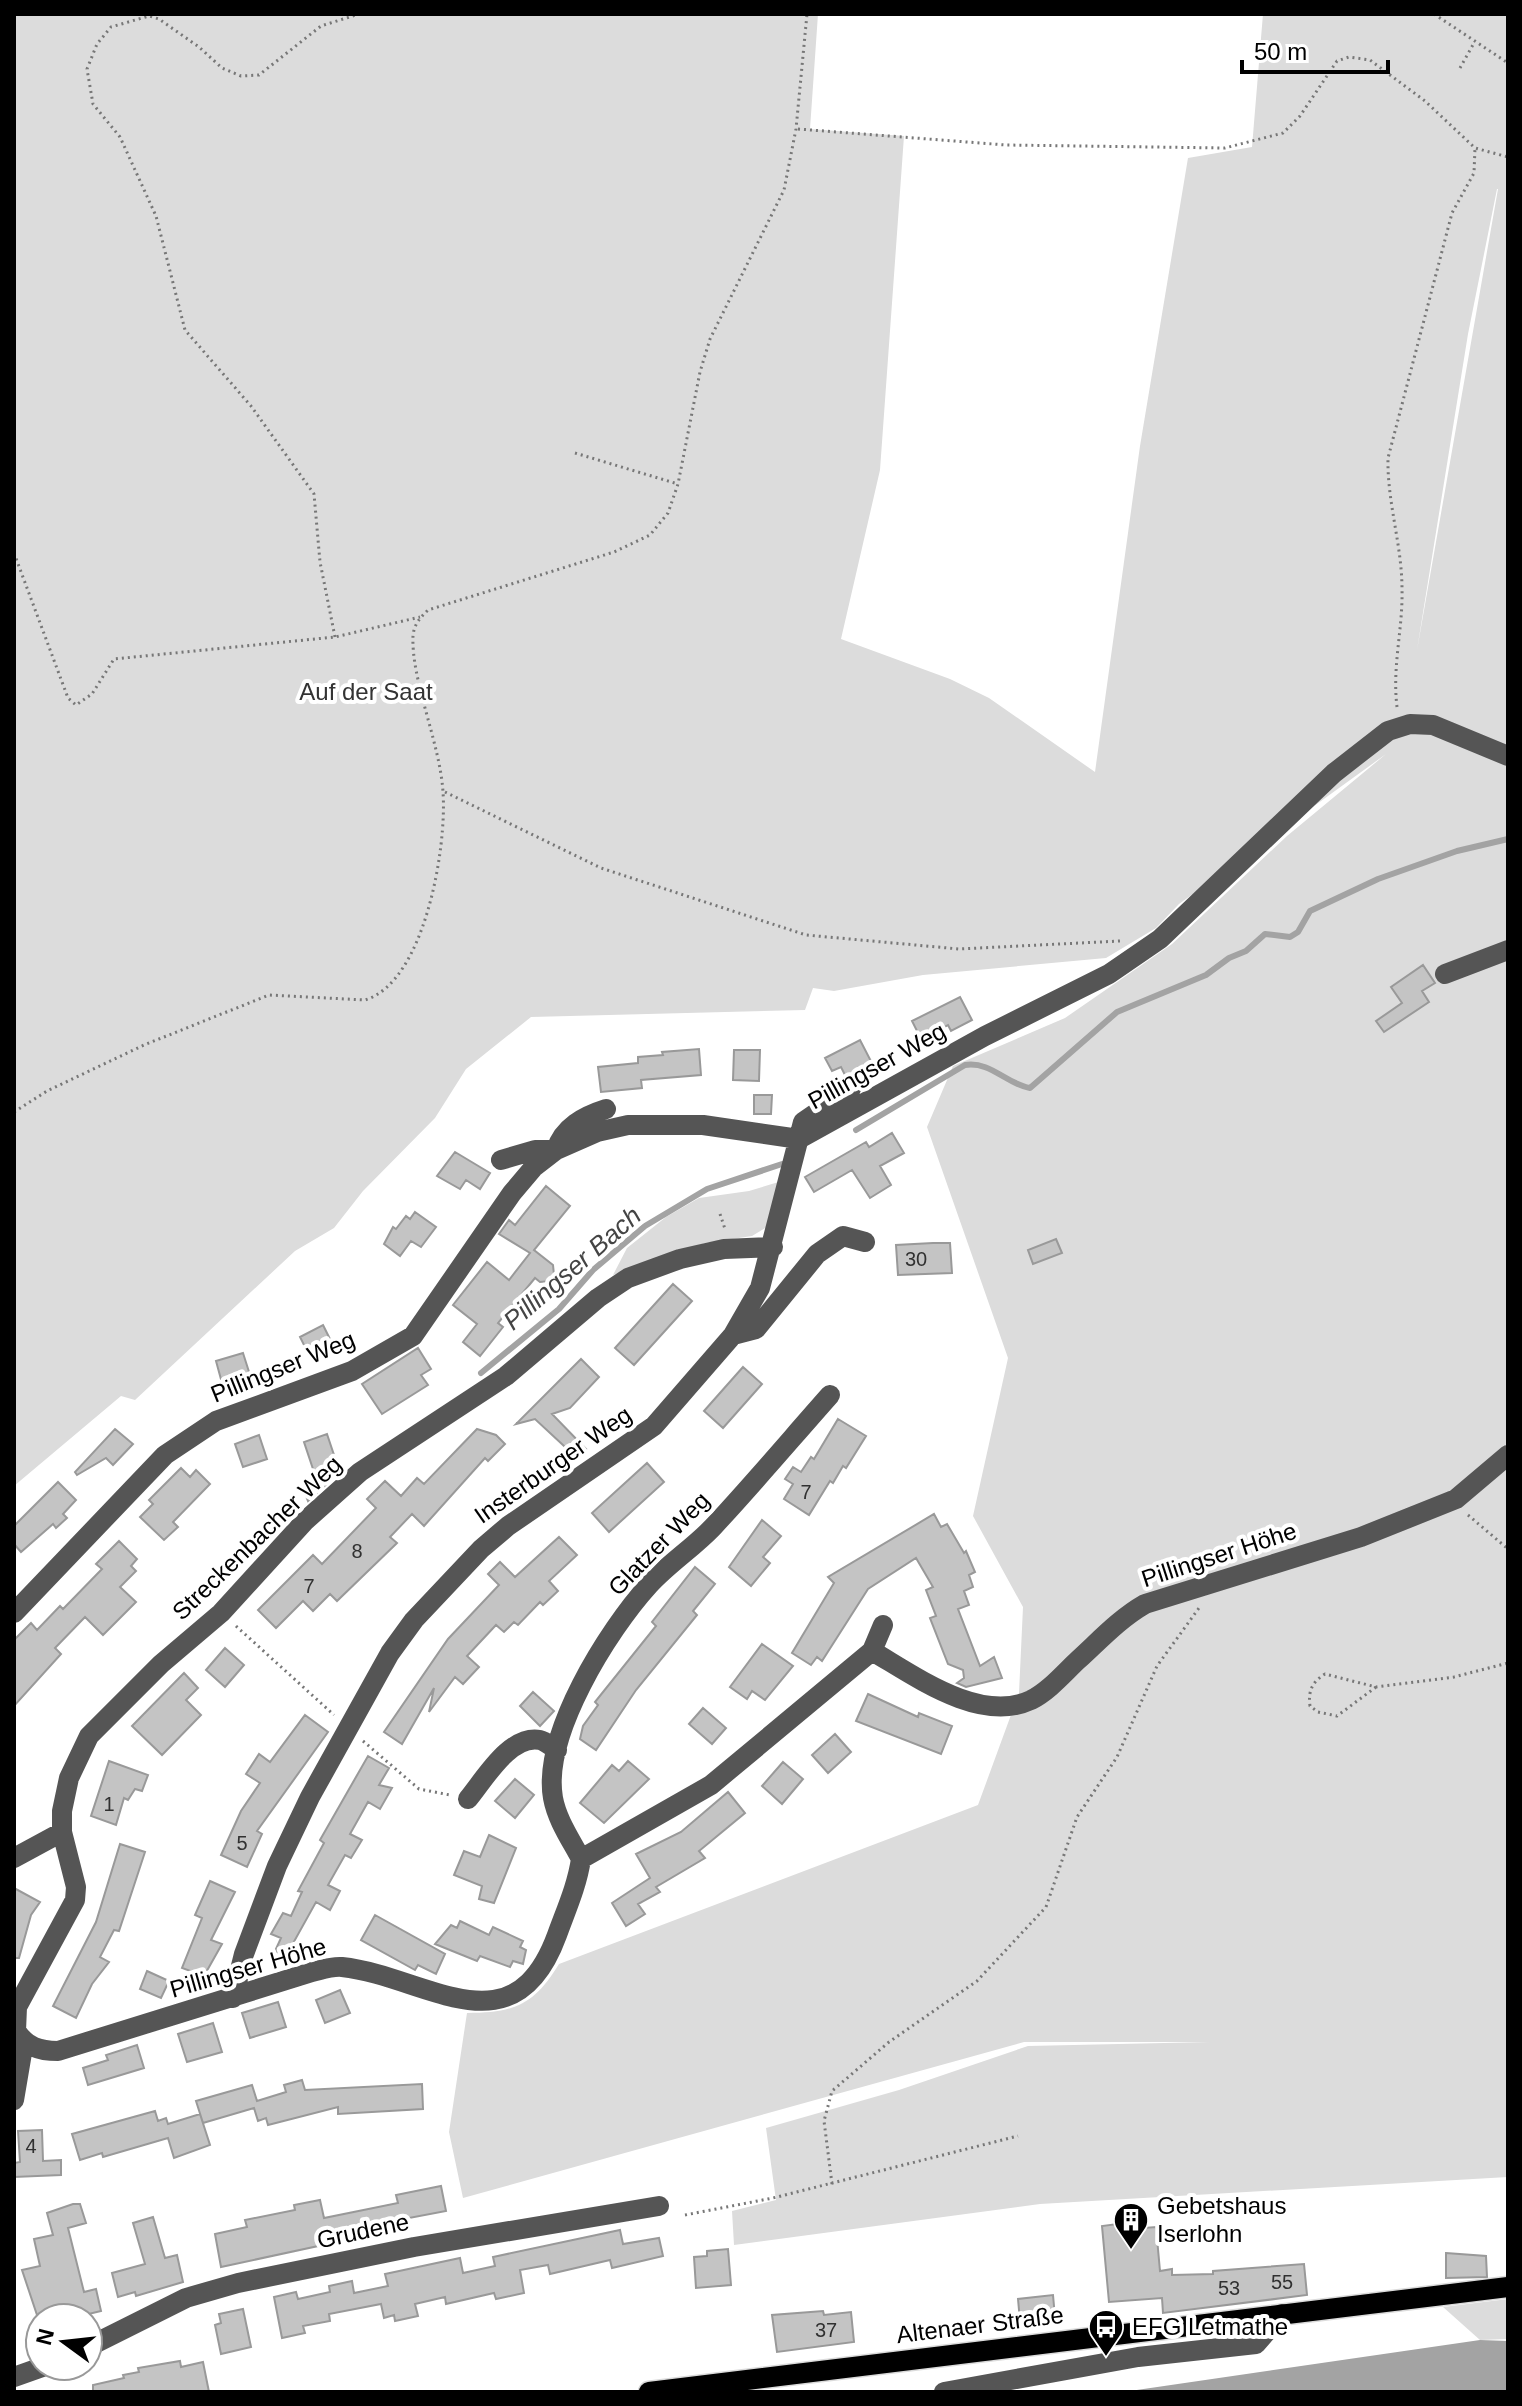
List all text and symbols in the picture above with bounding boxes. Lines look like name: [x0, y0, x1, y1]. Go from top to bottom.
scale bar: [1242, 24, 1388, 74]
text: 50 m: [1254, 38, 1307, 65]
park label: Auf der Saat: [299, 678, 433, 705]
street label: Pillingser Weg: [803, 1017, 950, 1114]
water label: Pillingser Bach: [497, 1200, 647, 1336]
house number: 30: [905, 1248, 927, 1270]
street label: Pillingser Weg: [207, 1325, 359, 1408]
street label: Insterburger Weg: [469, 1400, 636, 1529]
street label: Streckenbacher Weg: [167, 1450, 346, 1625]
house number: 7: [800, 1481, 812, 1503]
street label: Glatzer Weg: [603, 1486, 715, 1601]
street label: Pillingser Höhe: [1138, 1517, 1300, 1592]
house number: 8: [351, 1540, 363, 1562]
house number: 7: [303, 1575, 315, 1597]
house number: 1: [103, 1793, 115, 1815]
house number: 5: [236, 1832, 248, 1854]
street label: Pillingser Höhe: [167, 1932, 329, 2003]
house number: 4: [25, 2135, 37, 2157]
place label: Gebetshaus Iserlohn: [1157, 2192, 1286, 2247]
building icon: Gebetshaus Iserlohn: [1112, 2201, 1150, 2251]
street label: Grudene: [314, 2208, 411, 2253]
house number: 55: [1271, 2271, 1293, 2293]
house number: 53: [1218, 2277, 1240, 2299]
street label: Altenaer Straße: [895, 2301, 1065, 2348]
north arrow: [24, 2302, 104, 2382]
bus stop icon: EFG Letmathe: [1087, 2308, 1125, 2358]
place label: EFG Letmathe: [1132, 2313, 1288, 2340]
house number: 37: [815, 2319, 837, 2341]
text: N: [31, 2326, 59, 2348]

